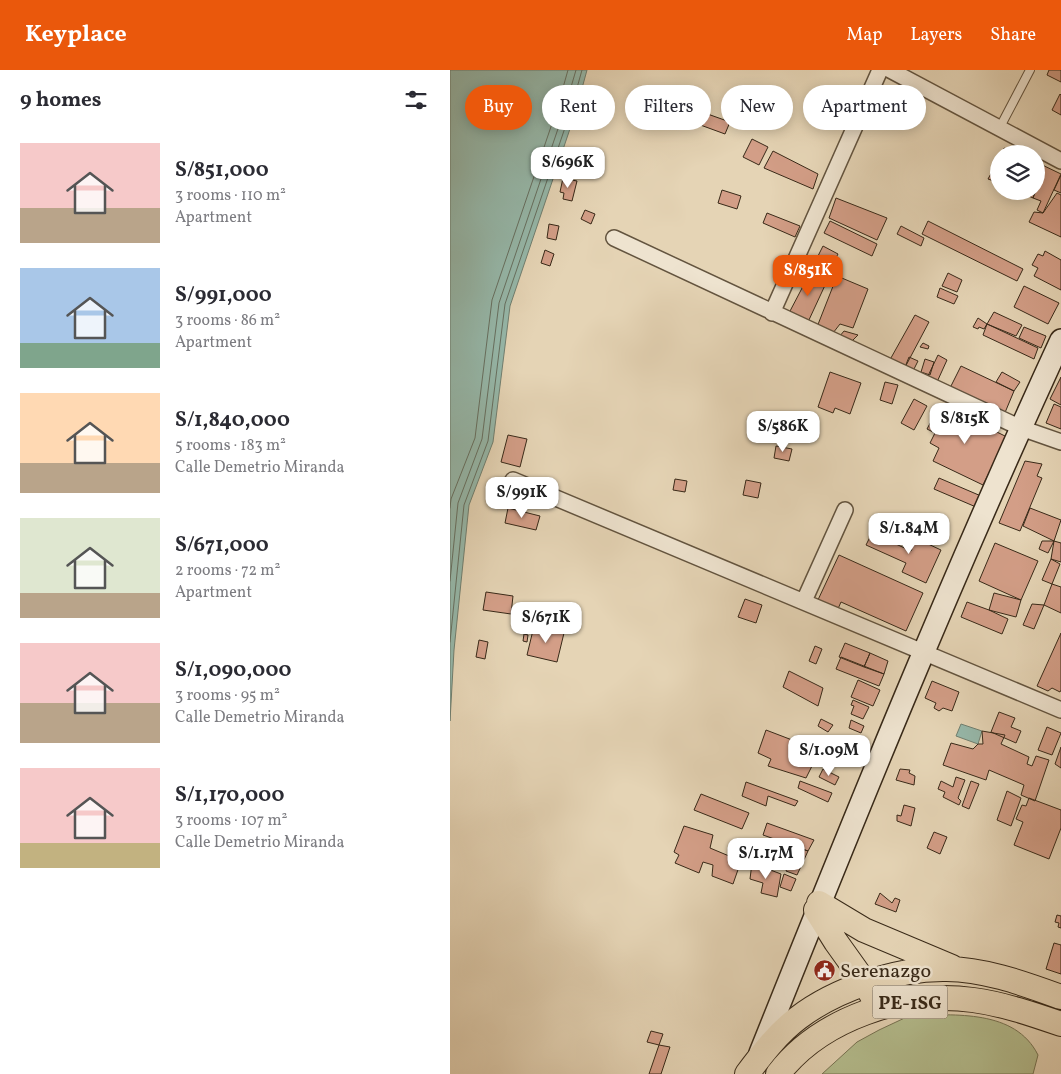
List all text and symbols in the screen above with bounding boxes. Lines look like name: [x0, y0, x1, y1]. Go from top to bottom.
text: Keyplace: [25, 18, 127, 52]
text: Map: [846, 23, 882, 48]
text: Layers: [910, 23, 962, 48]
text: Share: [990, 23, 1036, 48]
chip: Buy: [465, 85, 532, 130]
chip: Rent: [542, 85, 615, 130]
chip: Filters: [625, 85, 711, 130]
chip: New: [721, 85, 793, 130]
chip: Apartment: [803, 85, 926, 130]
text: 9 homes: [20, 86, 101, 115]
icon: filters: [402, 86, 430, 114]
map controls: [990, 145, 1045, 200]
button: layers: [990, 145, 1045, 200]
pin: S/696K: [527, 146, 609, 189]
text: S/696K: [542, 152, 594, 174]
text: S/851,000: [175, 156, 269, 185]
icon: home: [60, 163, 120, 223]
text: 3 rooms · 110 m²: [175, 185, 286, 207]
text: Apartment: [175, 207, 252, 229]
pin: S/851K: [767, 254, 849, 297]
text: S/851K: [784, 260, 832, 282]
text: S/991,000: [175, 281, 272, 310]
icon: home: [60, 288, 120, 348]
text: 3 rooms · 86 m²: [175, 310, 280, 332]
text: Apartment: [175, 332, 252, 354]
pin: S/815K: [924, 402, 1006, 445]
text: S/1,840,000: [175, 406, 290, 435]
text: S/815K: [941, 408, 989, 430]
pin: S/586K: [742, 410, 824, 453]
icon: home: [60, 413, 120, 473]
text: S/586K: [758, 416, 808, 438]
text: 5 rooms · 183 m²: [175, 435, 286, 457]
text: Calle Demetrio Miranda: [175, 457, 345, 479]
pin: S/991K: [481, 476, 563, 519]
text: S/991K: [497, 482, 547, 504]
pin: S/1.84M: [863, 512, 955, 555]
text: S/1.84M: [880, 518, 938, 540]
text: S/671,000: [175, 531, 269, 560]
icon: home: [60, 538, 120, 598]
text: 2 rooms · 72 m²: [175, 560, 280, 582]
text: Apartment: [175, 582, 252, 604]
pin: S/671K: [505, 602, 587, 644]
text: S/671K: [522, 607, 570, 629]
text: S/1,090,000: [175, 656, 292, 685]
icon: home: [60, 663, 120, 723]
text: 3 rooms · 95 m²: [175, 685, 280, 707]
text: Calle Demetrio Miranda: [175, 707, 345, 729]
pin: S/1.09M: [783, 734, 875, 777]
text: S/1.09M: [799, 740, 859, 762]
text: S/1,170,000: [175, 781, 284, 810]
icon: home: [60, 788, 120, 848]
text: 3 rooms · 107 m²: [175, 810, 288, 832]
text: Calle Demetrio Miranda: [175, 832, 345, 854]
pin: S/1.17M: [720, 838, 812, 880]
text: S/1.17M: [739, 843, 793, 865]
public building icon: Serenazgo: [812, 958, 836, 982]
place label: Serenazgo: [840, 958, 931, 986]
road number: PE-1SG: [872, 986, 948, 1019]

